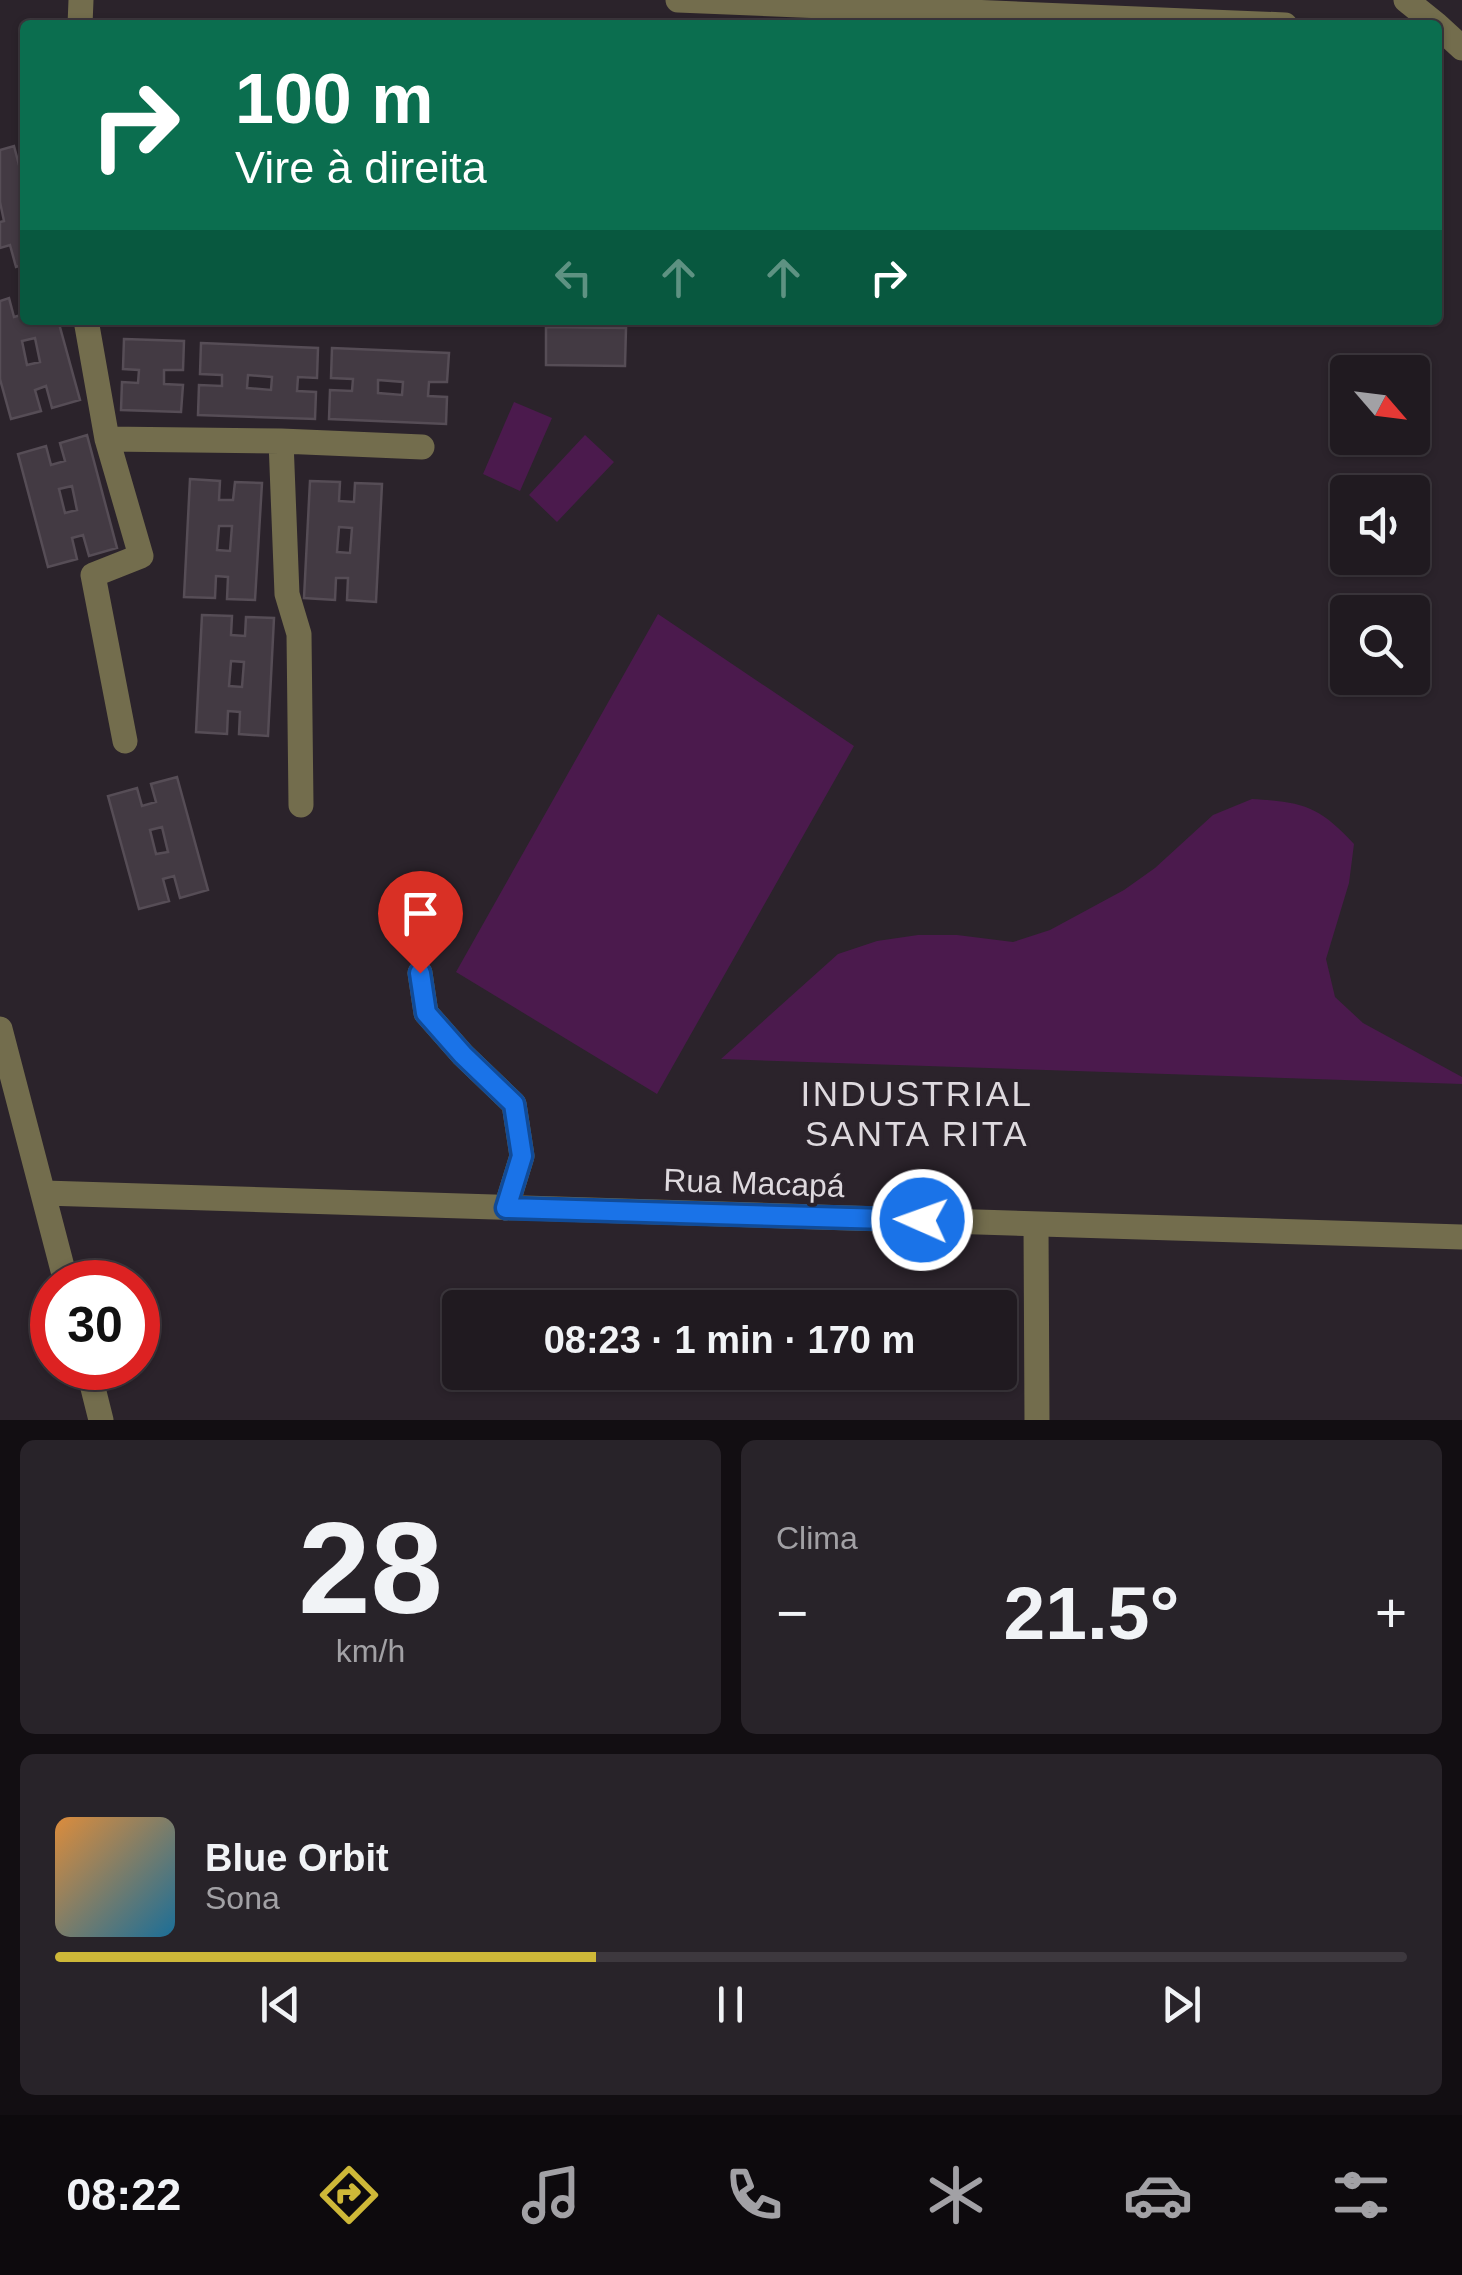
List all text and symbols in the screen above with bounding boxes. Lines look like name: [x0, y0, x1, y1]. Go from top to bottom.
icon: right: [70, 60, 200, 190]
text: 100 m: [235, 60, 433, 138]
text: Vire à direita: [235, 142, 487, 193]
icon: left: [546, 250, 601, 305]
icon: ahead: [651, 250, 706, 305]
icon: ahead: [756, 250, 811, 305]
icon: right: [861, 250, 916, 305]
north arrow: [1330, 355, 1430, 455]
map controls: [1330, 355, 1430, 695]
button: sound: [1330, 475, 1430, 575]
button: search: [1330, 595, 1430, 695]
pin: [378, 871, 463, 974]
icon: arrive: [393, 886, 448, 941]
district label: INDUSTRIAL SANTA RITA: [800, 1074, 1034, 1153]
street label: Rua Macapá: [663, 1162, 845, 1204]
position arrow: [870, 1168, 974, 1272]
speed limit sign: 30: [30, 1260, 160, 1390]
text: 08:23 · 1 min · 170 m: [544, 1319, 915, 1361]
text: 28: [298, 1495, 443, 1641]
text: Clima: [776, 1520, 858, 1556]
text: 21.5°: [1004, 1571, 1179, 1655]
text: −: [776, 1582, 808, 1644]
text: +: [1375, 1582, 1407, 1644]
text: km/h: [336, 1633, 405, 1669]
text: Blue Orbit: [205, 1837, 389, 1879]
text: Sona: [205, 1880, 280, 1916]
icon: previous: [253, 1977, 308, 2032]
icon: pause: [703, 1977, 758, 2032]
icon: next: [1154, 1977, 1209, 2032]
icon: directions: [314, 2160, 384, 2230]
icon: music: [516, 2160, 586, 2230]
icon: phone: [719, 2160, 789, 2230]
icon: climate: [921, 2160, 991, 2230]
icon: car: [1123, 2160, 1193, 2230]
icon: filters: [1326, 2160, 1396, 2230]
text: 08:22: [66, 2169, 181, 2220]

